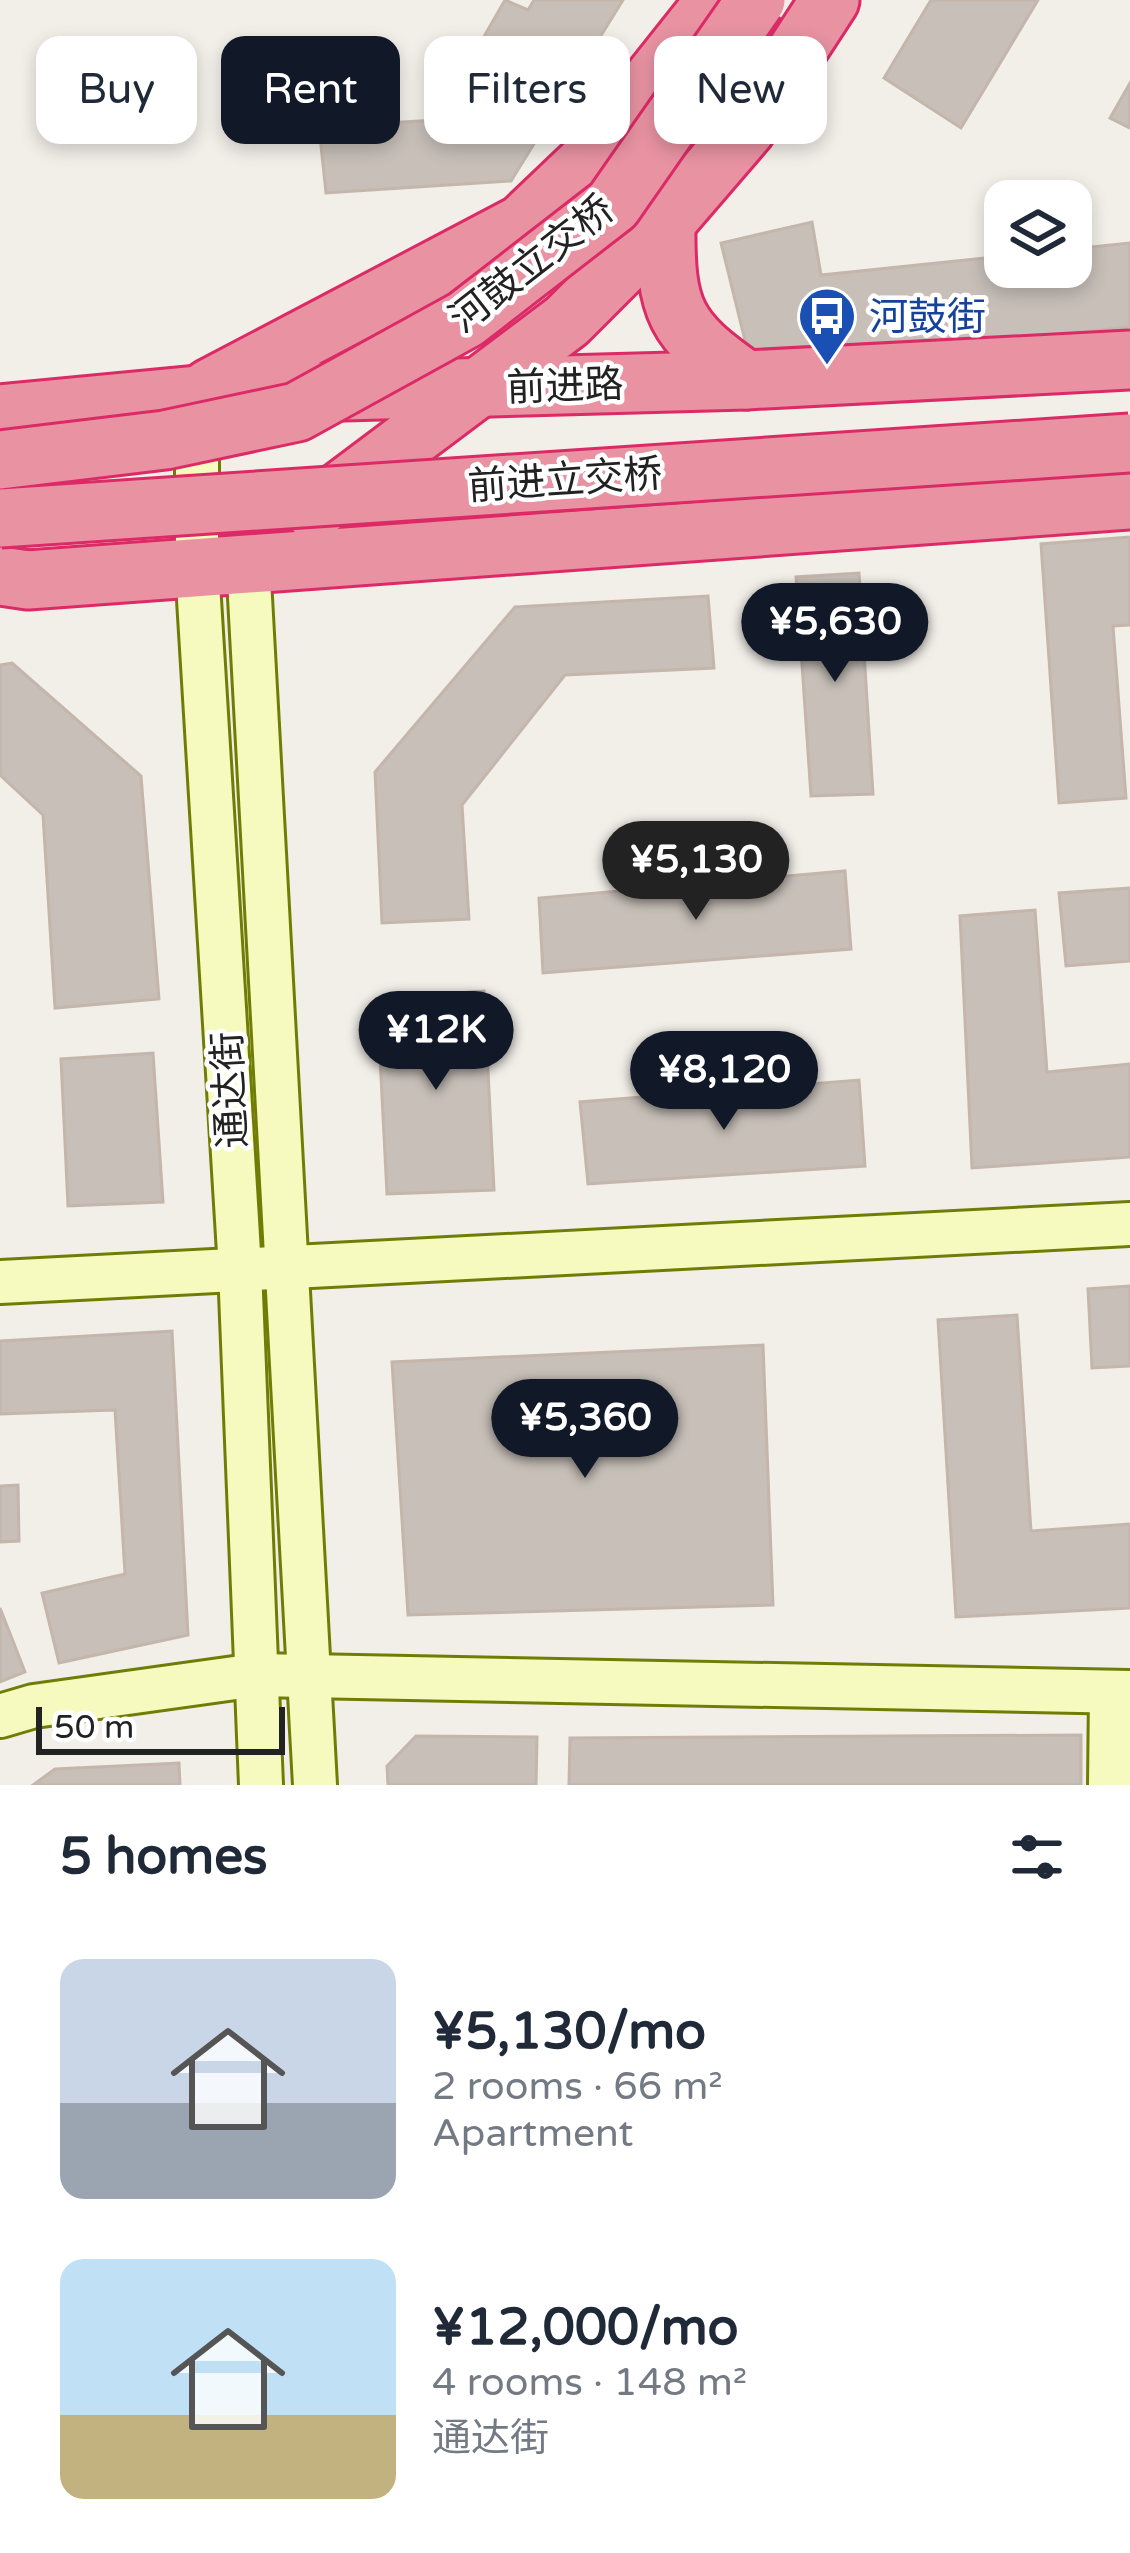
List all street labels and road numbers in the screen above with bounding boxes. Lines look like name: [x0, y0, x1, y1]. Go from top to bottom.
street label: 河鼓立交桥: [441, 186, 623, 343]
street label: 前进路: [506, 361, 624, 412]
street label: 前进立交桥: [466, 450, 664, 511]
street label: 通达街: [204, 1030, 257, 1150]

